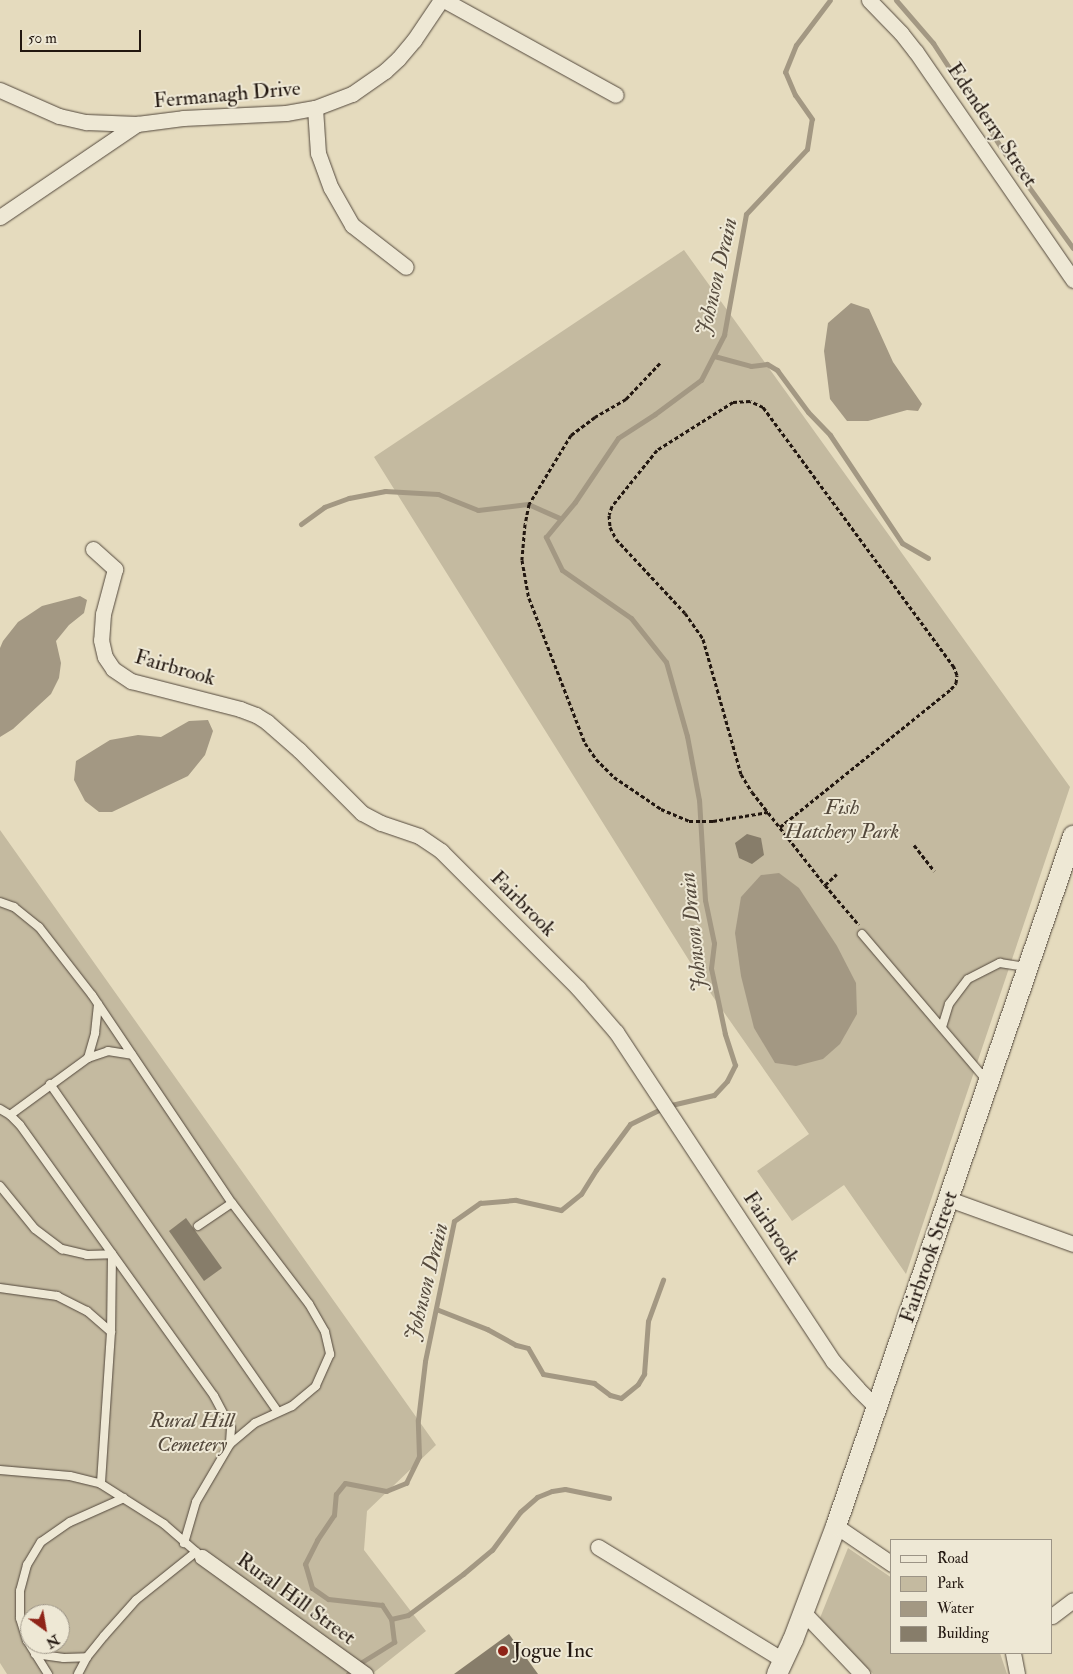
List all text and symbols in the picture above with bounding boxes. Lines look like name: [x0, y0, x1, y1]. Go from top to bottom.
scale bar: [22, 20, 144, 52]
text: 50 m: [28, 29, 57, 48]
street label: Edenderry Street: [941, 58, 1043, 192]
street label: Fermanagh Drive: [152, 76, 302, 114]
water label: Johnson Drain: [691, 215, 743, 339]
street label: Fairbrook: [132, 644, 218, 692]
park label: Fish Hatchery Park: [785, 795, 899, 845]
street label: Fairbrook: [485, 866, 561, 942]
water label: Johnson Drain: [675, 871, 713, 993]
street label: Fairbrook: [737, 1187, 805, 1269]
street label: Fairbrook Street: [895, 1188, 963, 1326]
water label: Johnson Drain: [400, 1220, 454, 1344]
park label: Rural Hill Cemetery: [150, 1408, 234, 1458]
legend: [890, 1539, 1053, 1654]
street label: Rural Hill Street: [232, 1548, 360, 1650]
text: Road: [937, 1549, 968, 1568]
text: Park: [937, 1574, 964, 1593]
text: Water: [937, 1599, 974, 1618]
north arrow: [20, 1604, 70, 1654]
text: Building: [937, 1624, 989, 1643]
text: N: [43, 1631, 63, 1652]
place label: Jogue Inc: [513, 1638, 594, 1664]
marker: Jogue Inc: [497, 1645, 509, 1657]

